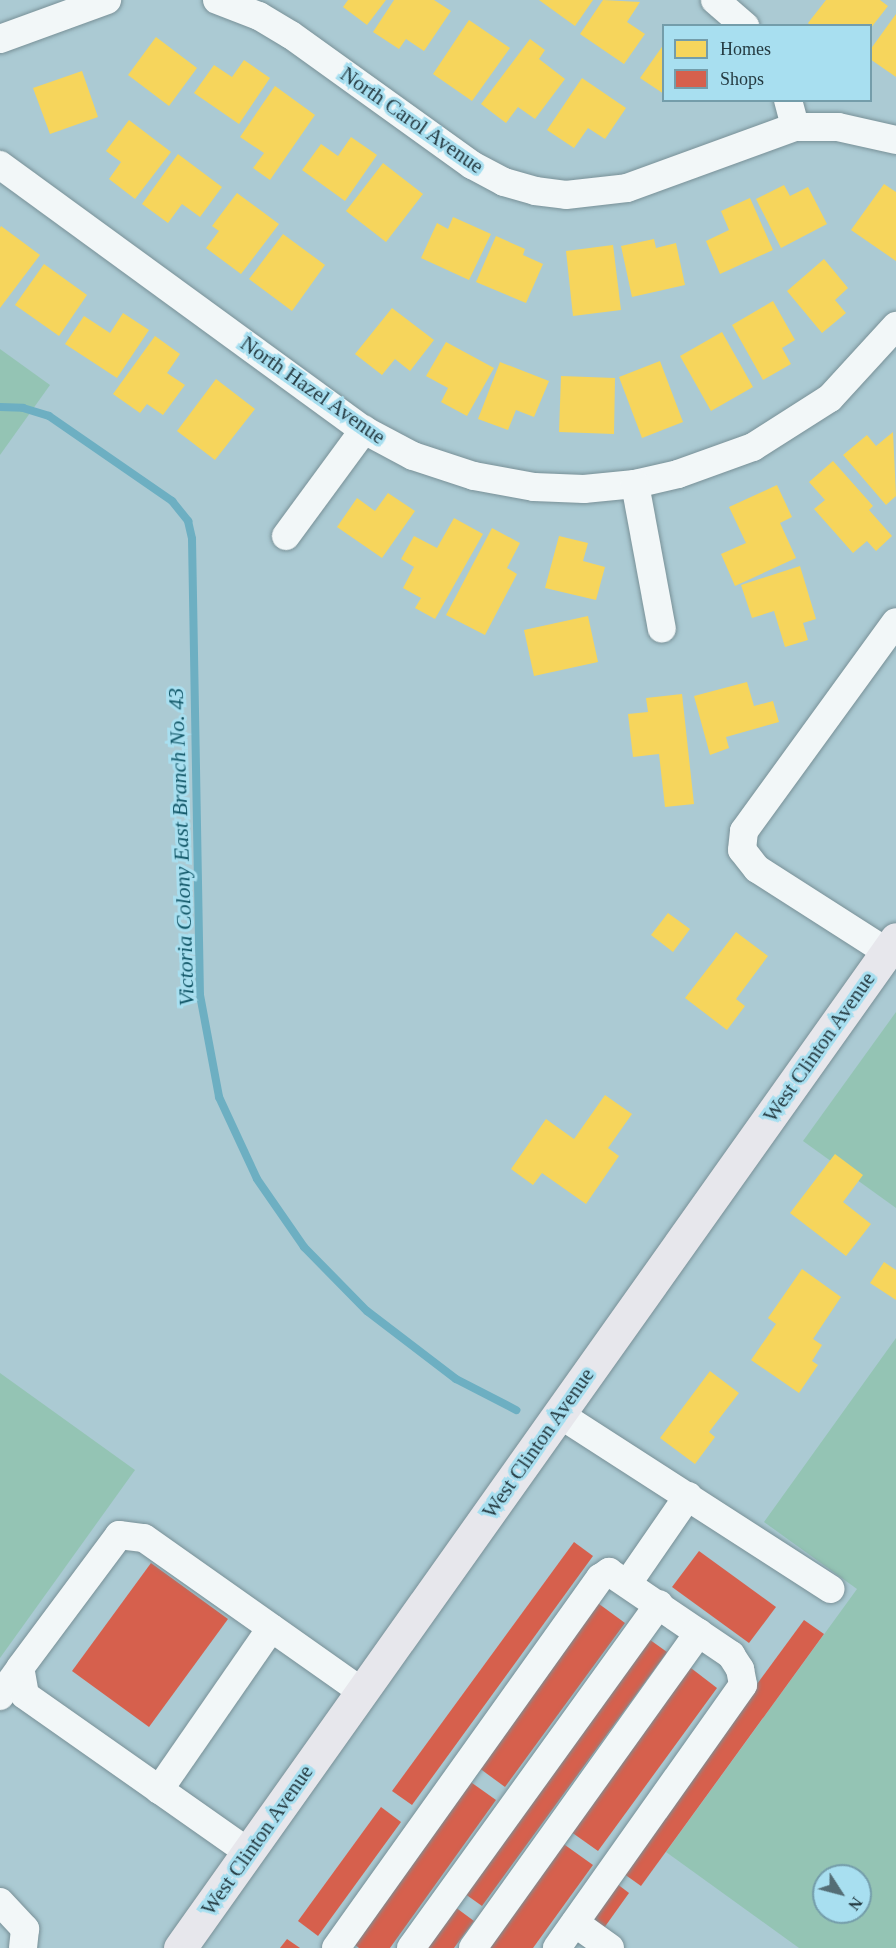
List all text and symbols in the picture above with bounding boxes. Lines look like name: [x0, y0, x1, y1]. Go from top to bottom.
legend: [662, 24, 872, 102]
text: Homes: [720, 39, 771, 59]
street label: North Carol Avenue: [335, 61, 489, 179]
text: Shops: [720, 69, 764, 89]
street label: North Hazel Avenue: [235, 330, 391, 450]
water label: Victoria Colony East Branch No. 43: [162, 687, 200, 1007]
street label: West Clinton Avenue: [757, 967, 881, 1127]
street label: West Clinton Avenue: [476, 1363, 600, 1523]
street label: West Clinton Avenue: [195, 1760, 319, 1920]
north arrow: [812, 1864, 872, 1924]
text: N: [845, 1894, 866, 1913]

